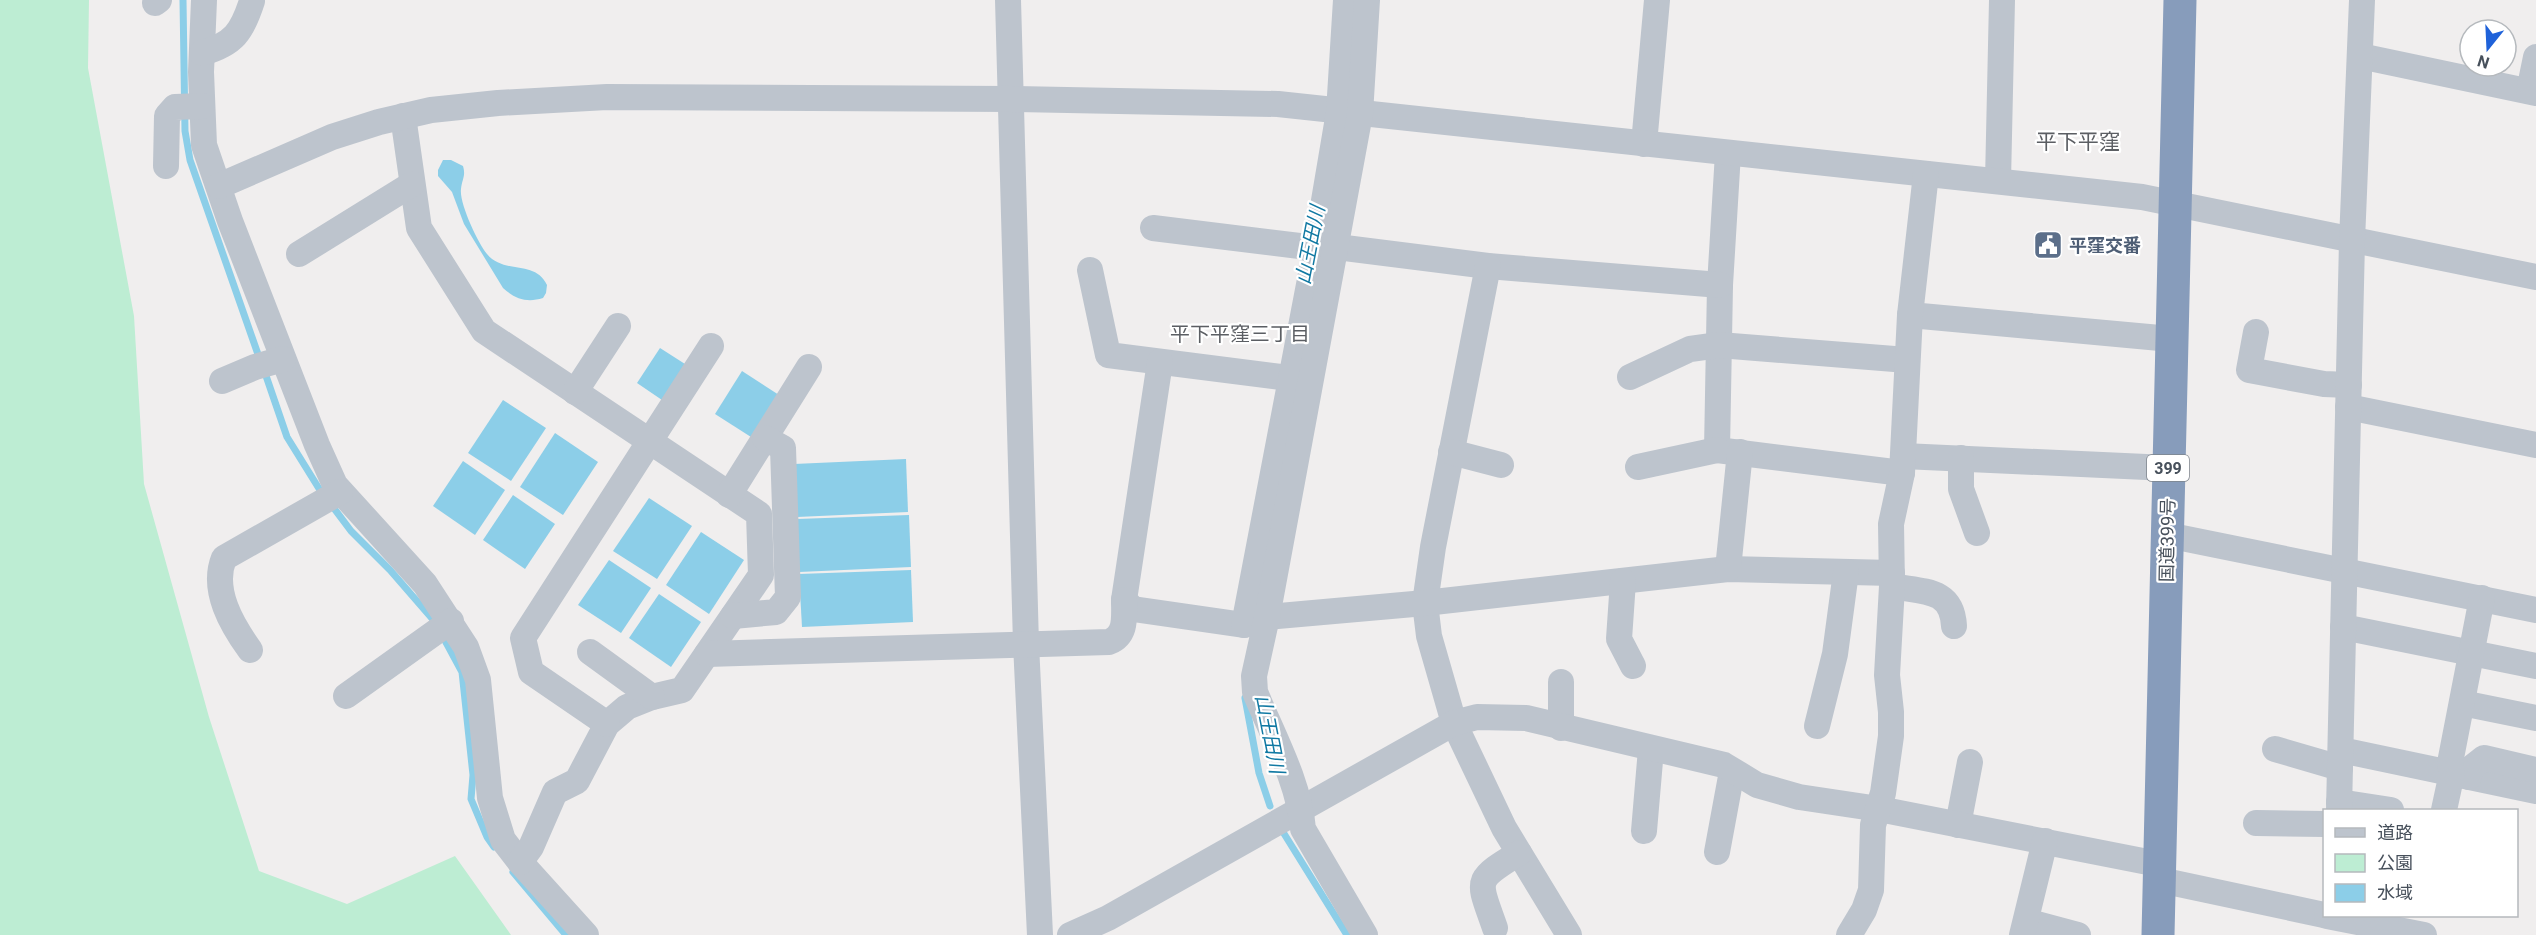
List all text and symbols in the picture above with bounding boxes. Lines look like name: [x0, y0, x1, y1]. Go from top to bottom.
north arrow: [2458, 18, 2518, 78]
text: N: [2475, 51, 2492, 73]
district label: 平下平窪: [2036, 130, 2120, 154]
water label: 山王田川: [1291, 201, 1330, 287]
public building icon: 平窪交番: [2032, 229, 2064, 261]
place label: 平窪交番: [2069, 235, 2141, 256]
district label: 平下平窪三丁目: [1170, 322, 1310, 346]
road number: 399: [2147, 455, 2189, 481]
street label: 国道399号: [2156, 498, 2178, 582]
water label: 山王田川: [1251, 692, 1290, 778]
legend: [2323, 809, 2518, 917]
text: 道路: [2377, 822, 2413, 843]
text: 公園: [2377, 852, 2413, 873]
text: 水域: [2377, 882, 2413, 903]

